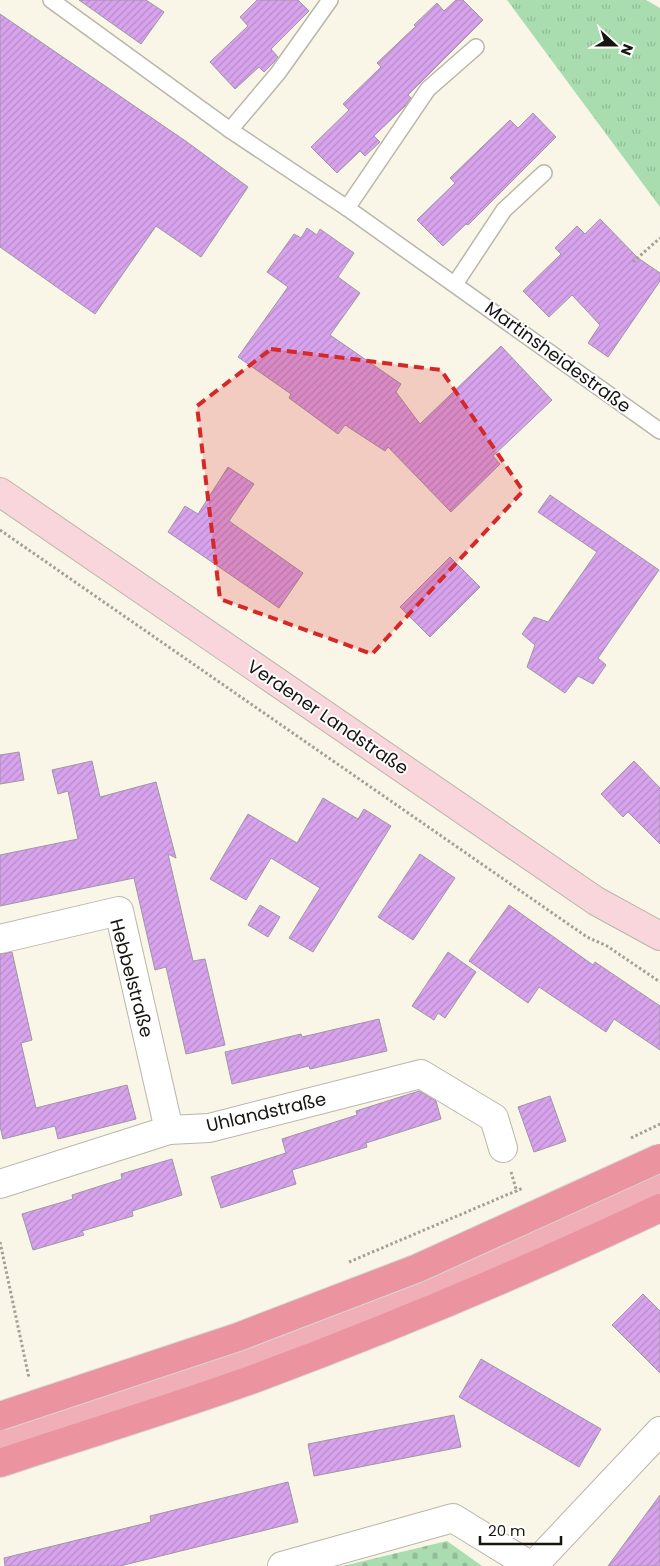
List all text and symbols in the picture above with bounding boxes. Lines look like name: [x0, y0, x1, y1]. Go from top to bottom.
north arrow: [590, 20, 640, 70]
text: N: [616, 41, 638, 58]
street label: Martinsheidestraße: [480, 295, 636, 419]
street label: Verdener Landstraße: [242, 654, 414, 780]
street label: Hebbelstraße: [104, 916, 160, 1040]
street label: Uhlandstraße: [204, 1086, 328, 1138]
scale bar: [480, 1514, 561, 1546]
text: 20 m: [488, 1520, 526, 1541]

